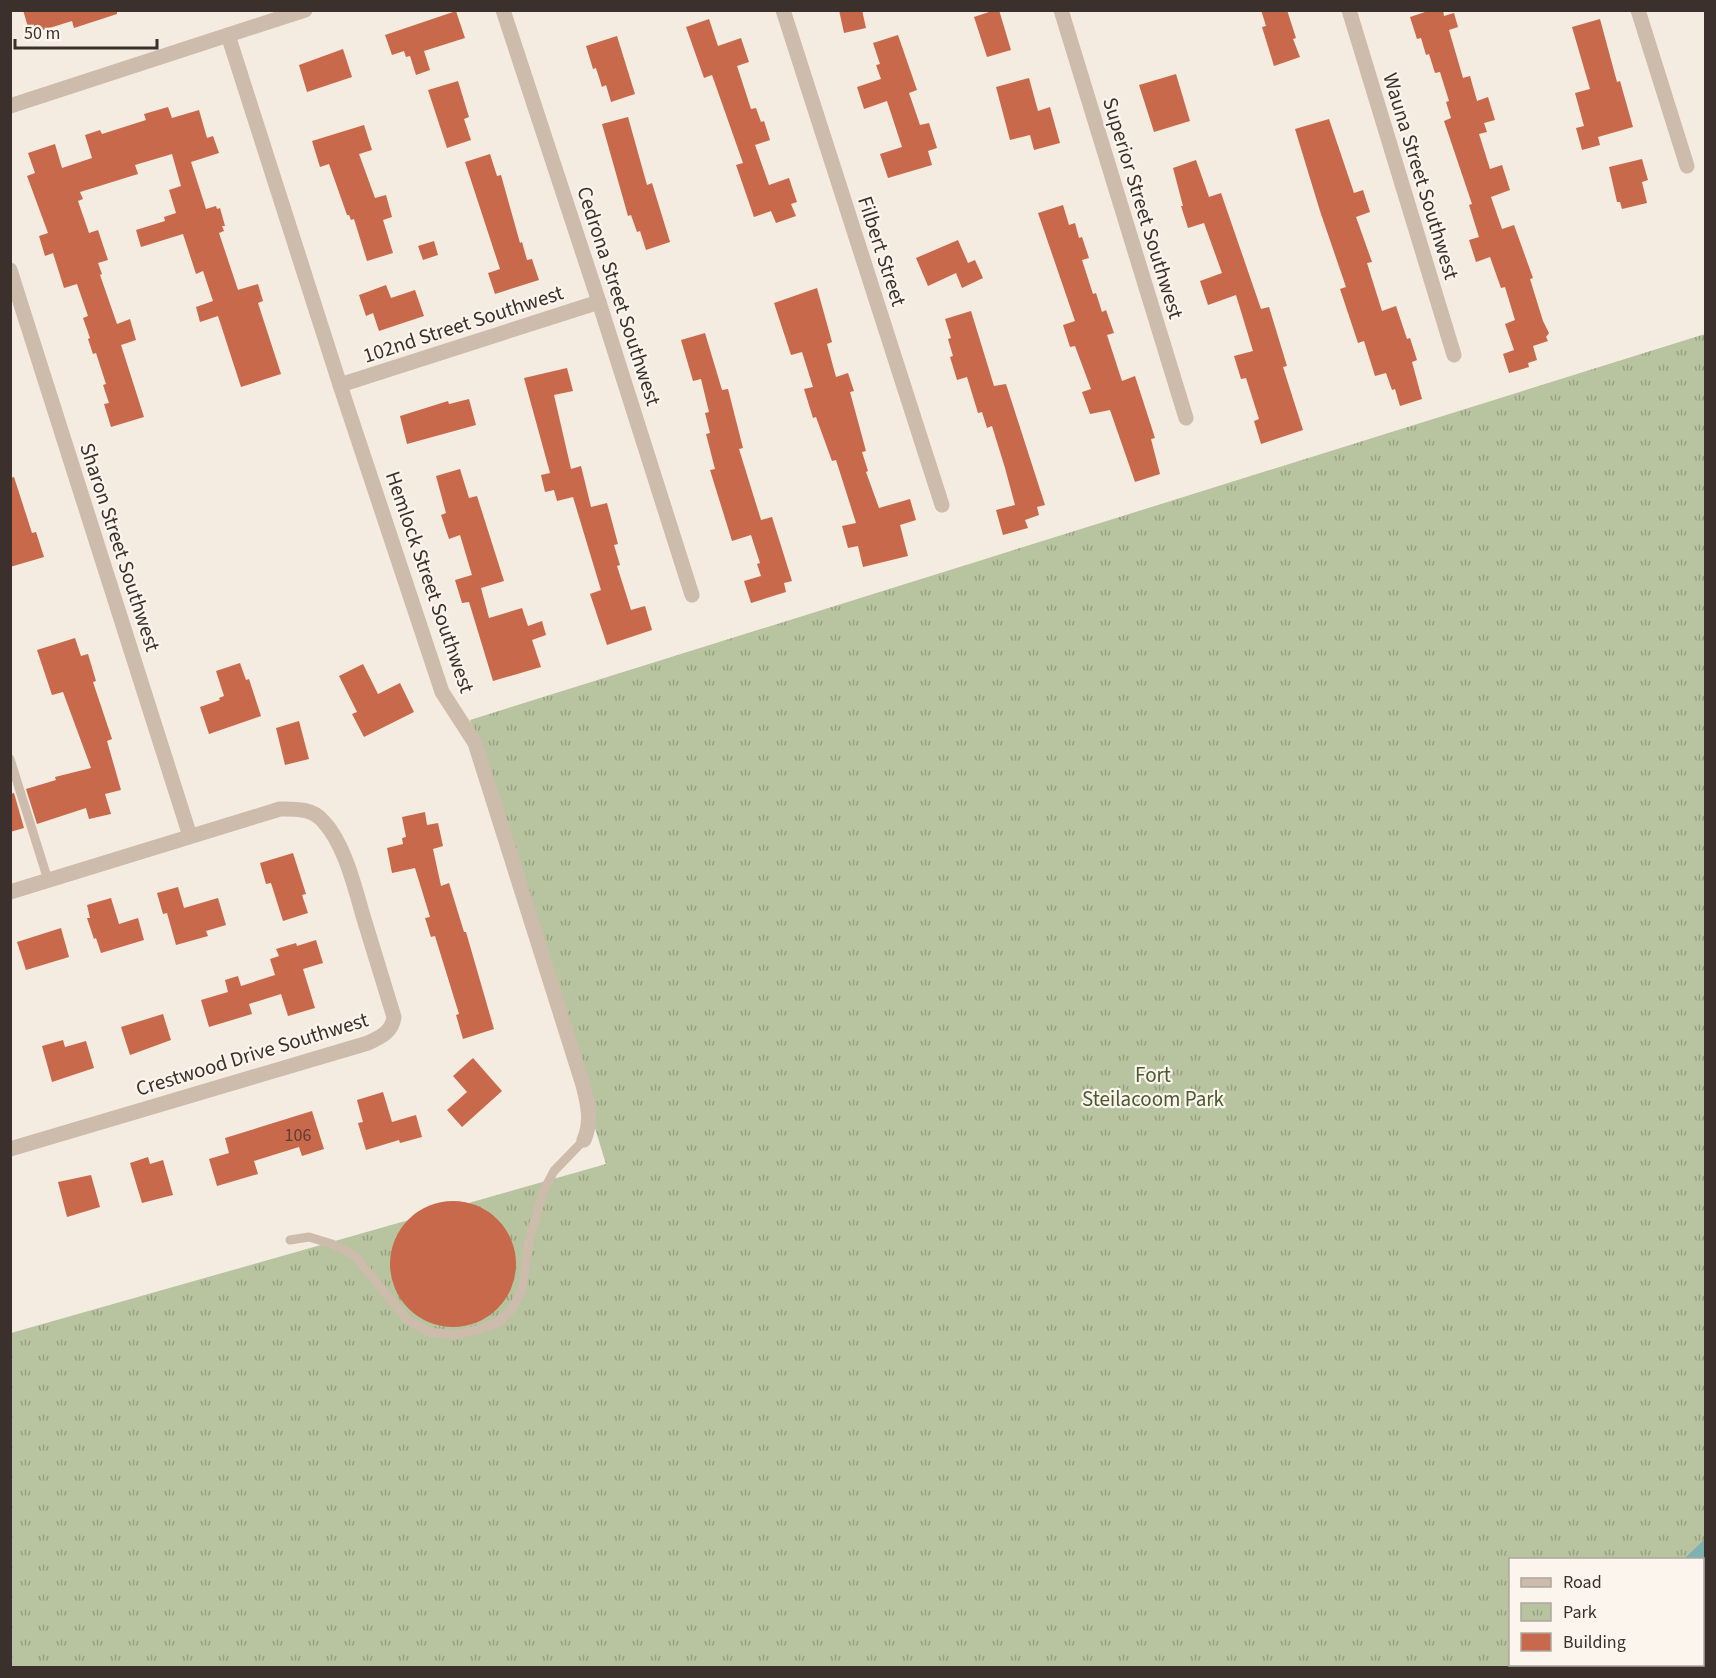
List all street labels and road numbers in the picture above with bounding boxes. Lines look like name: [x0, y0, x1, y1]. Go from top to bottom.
street label: Wauna Street Southwest: [1375, 69, 1467, 283]
street label: Superior Street Southwest: [1095, 93, 1191, 323]
street label: Cedrona Street Southwest: [569, 182, 669, 410]
street label: Filbert Street: [850, 192, 914, 310]
street label: 102nd Street Southwest: [359, 277, 567, 371]
street label: Sharon Street Southwest: [72, 439, 168, 655]
street label: Hemlock Street Southwest: [378, 467, 482, 697]
street label: Crestwood Drive Southwest: [132, 1004, 372, 1104]

